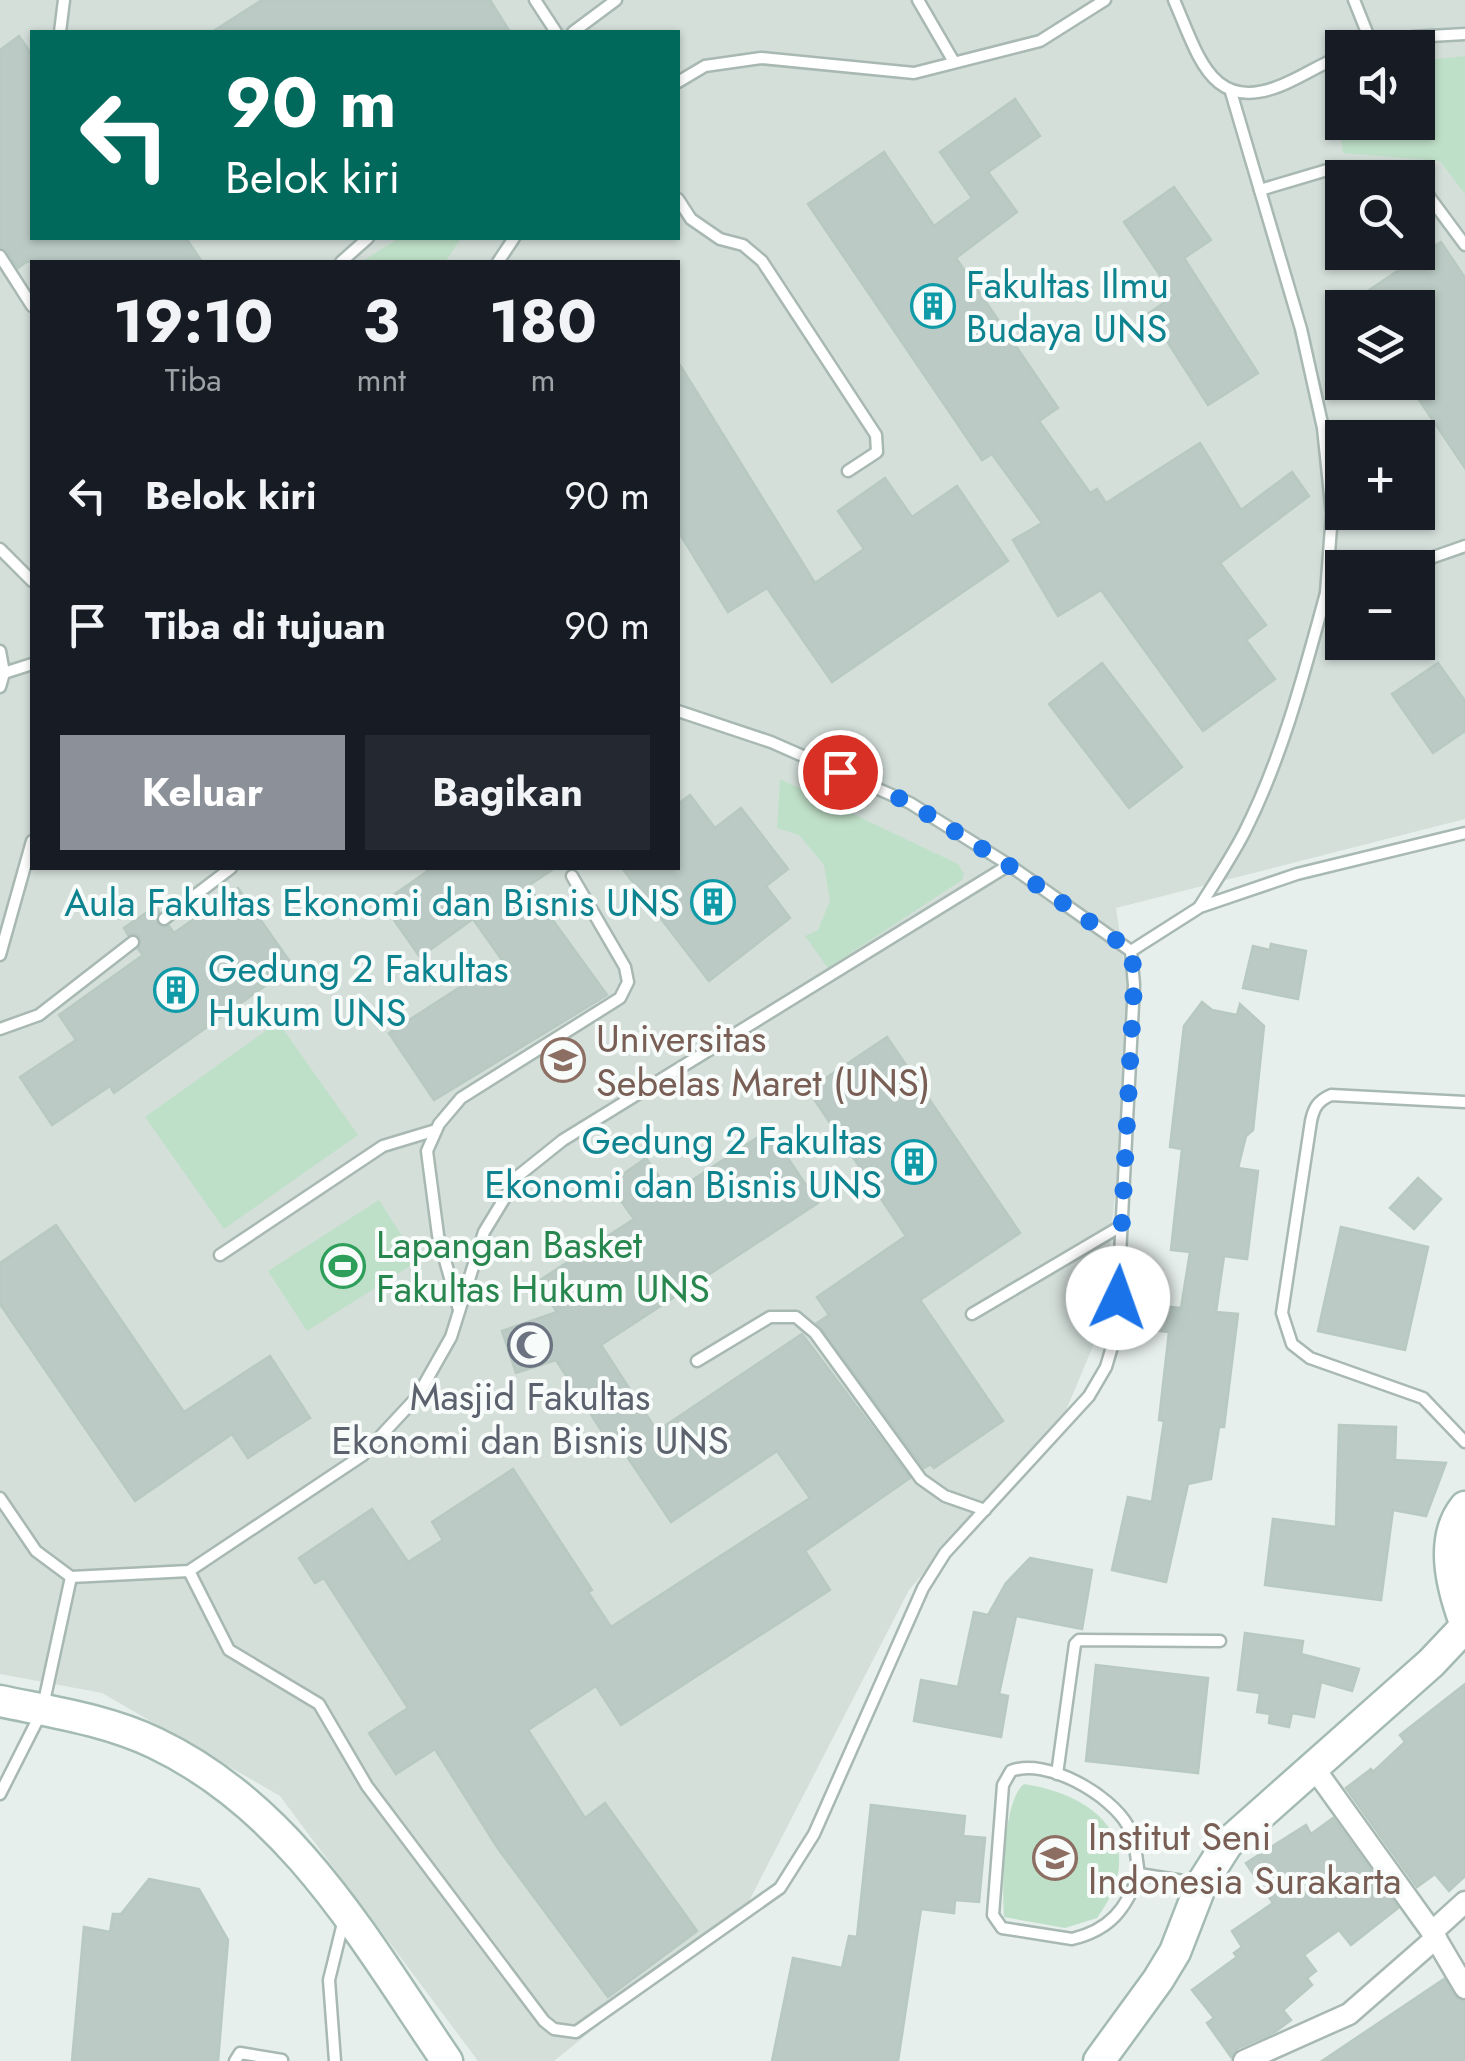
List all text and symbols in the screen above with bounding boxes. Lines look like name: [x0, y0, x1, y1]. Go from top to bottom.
map controls: [1325, 30, 1435, 660]
button: sound: [1325, 30, 1435, 140]
text: 90 m: [225, 52, 397, 153]
icon: left: [60, 70, 190, 200]
text: Belok kiri: [225, 145, 400, 210]
button: search: [1325, 160, 1435, 270]
place label: Fakultas Ilmu Budaya UNS: [966, 257, 1169, 356]
text: 19:10: [113, 278, 273, 365]
text: 3: [363, 278, 400, 365]
text: 180: [489, 278, 597, 365]
building icon: Fakultas Ilmu Budaya UNS: [910, 283, 956, 329]
button: layers: [1325, 290, 1435, 400]
text: Tiba: [165, 357, 222, 403]
text: mnt: [356, 357, 406, 403]
text: m: [530, 357, 555, 403]
button: +: [1325, 420, 1435, 530]
icon: left: [60, 468, 115, 523]
text: Belok kiri: [145, 468, 317, 523]
text: 90 m: [564, 468, 650, 523]
button: −: [1325, 550, 1435, 660]
icon: arrive: [60, 598, 115, 653]
text: Tiba di tujuan: [145, 598, 386, 653]
text: 90 m: [564, 598, 650, 653]
pin: [798, 730, 883, 815]
button: Keluar: [60, 735, 345, 850]
button: Bagikan: [365, 735, 650, 850]
icon: arrive: [813, 745, 868, 800]
place label: Aula Fakultas Ekonomi dan Bisnis UNS: [64, 875, 680, 930]
building icon: Aula Fakultas Ekonomi dan Bisnis UNS: [690, 879, 736, 925]
place label: Gedung 2 Fakultas Hukum UNS: [208, 941, 509, 1040]
building icon: Gedung 2 Fakultas Hukum UNS: [153, 967, 199, 1013]
place label: Universitas Sebelas Maret (UNS): [596, 1011, 931, 1110]
school or university icon: Universitas Sebelas Maret (UNS): [540, 1037, 586, 1083]
place label: Gedung 2 Fakultas Ekonomi dan Bisnis UNS: [484, 1113, 882, 1212]
building icon: Gedung 2 Fakultas Ekonomi dan Bisnis UNS: [891, 1139, 937, 1185]
place label: Lapangan Basket Fakultas Hukum UNS: [376, 1217, 710, 1316]
sports icon: Lapangan Basket Fakultas Hukum UNS: [320, 1243, 366, 1289]
position arrow: [1066, 1246, 1170, 1350]
mosque icon: Masjid Fakultas Ekonomi dan Bisnis UNS: [507, 1322, 553, 1368]
place label: Masjid Fakultas Ekonomi dan Bisnis UNS: [331, 1369, 729, 1468]
place label: Institut Seni Indonesia Surakarta: [1088, 1809, 1402, 1908]
school or university icon: Institut Seni Indonesia Surakarta: [1032, 1835, 1078, 1881]

